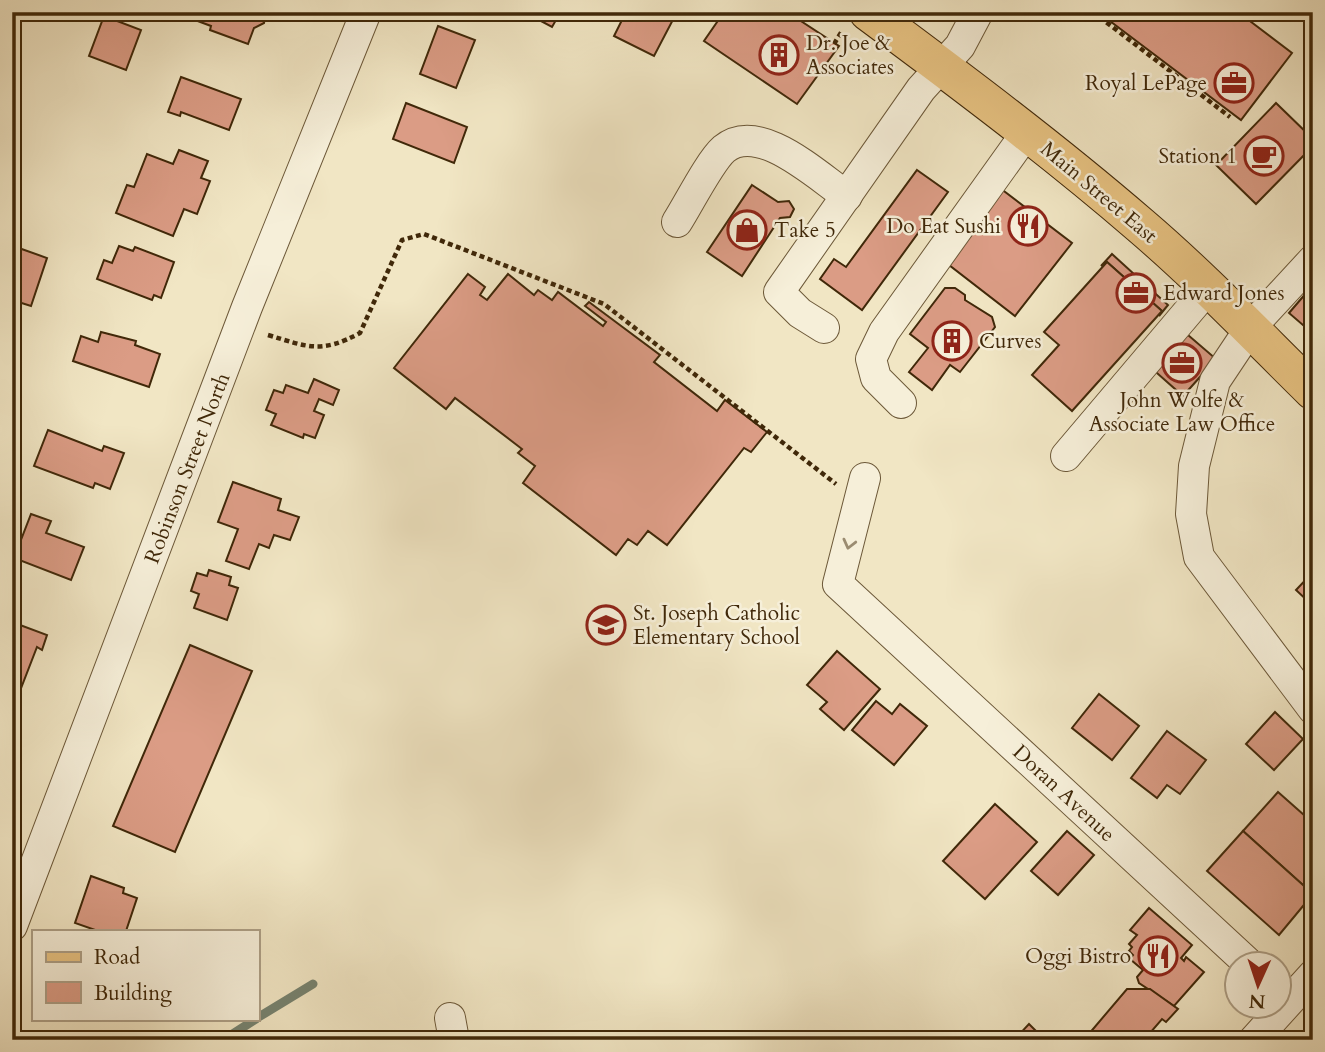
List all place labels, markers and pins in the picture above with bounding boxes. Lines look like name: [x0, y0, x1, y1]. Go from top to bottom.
place label: Dr. Joe & Associates: [806, 29, 894, 82]
building icon: Dr. Joe & Associates: [758, 34, 800, 76]
office icon: Royal LePage: [1213, 62, 1255, 104]
place label: Royal LePage: [1085, 69, 1207, 98]
cafe icon: Station 1: [1243, 135, 1285, 177]
place label: Station 1: [1159, 142, 1237, 171]
restaurant icon: Do Eat Sushi: [1007, 205, 1049, 247]
shop icon: Take 5: [726, 209, 768, 251]
place label: Do Eat Sushi: [886, 212, 1001, 241]
place label: Take 5: [774, 216, 836, 245]
office icon: Edward Jones: [1115, 272, 1157, 314]
place label: Edward Jones: [1163, 279, 1284, 308]
building icon: Curves: [931, 320, 973, 362]
place label: Curves: [979, 327, 1041, 356]
office icon: John Wolfe & Associate Law Office: [1161, 342, 1203, 384]
place label: John Wolfe & Associate Law Office: [1089, 386, 1275, 439]
place label: St. Joseph Catholic Elementary School: [633, 599, 800, 652]
school or university icon: St. Joseph Catholic Elementary School: [585, 604, 627, 646]
restaurant icon: Oggi Bistro: [1137, 935, 1179, 977]
place label: Oggi Bistro: [1025, 942, 1131, 971]

